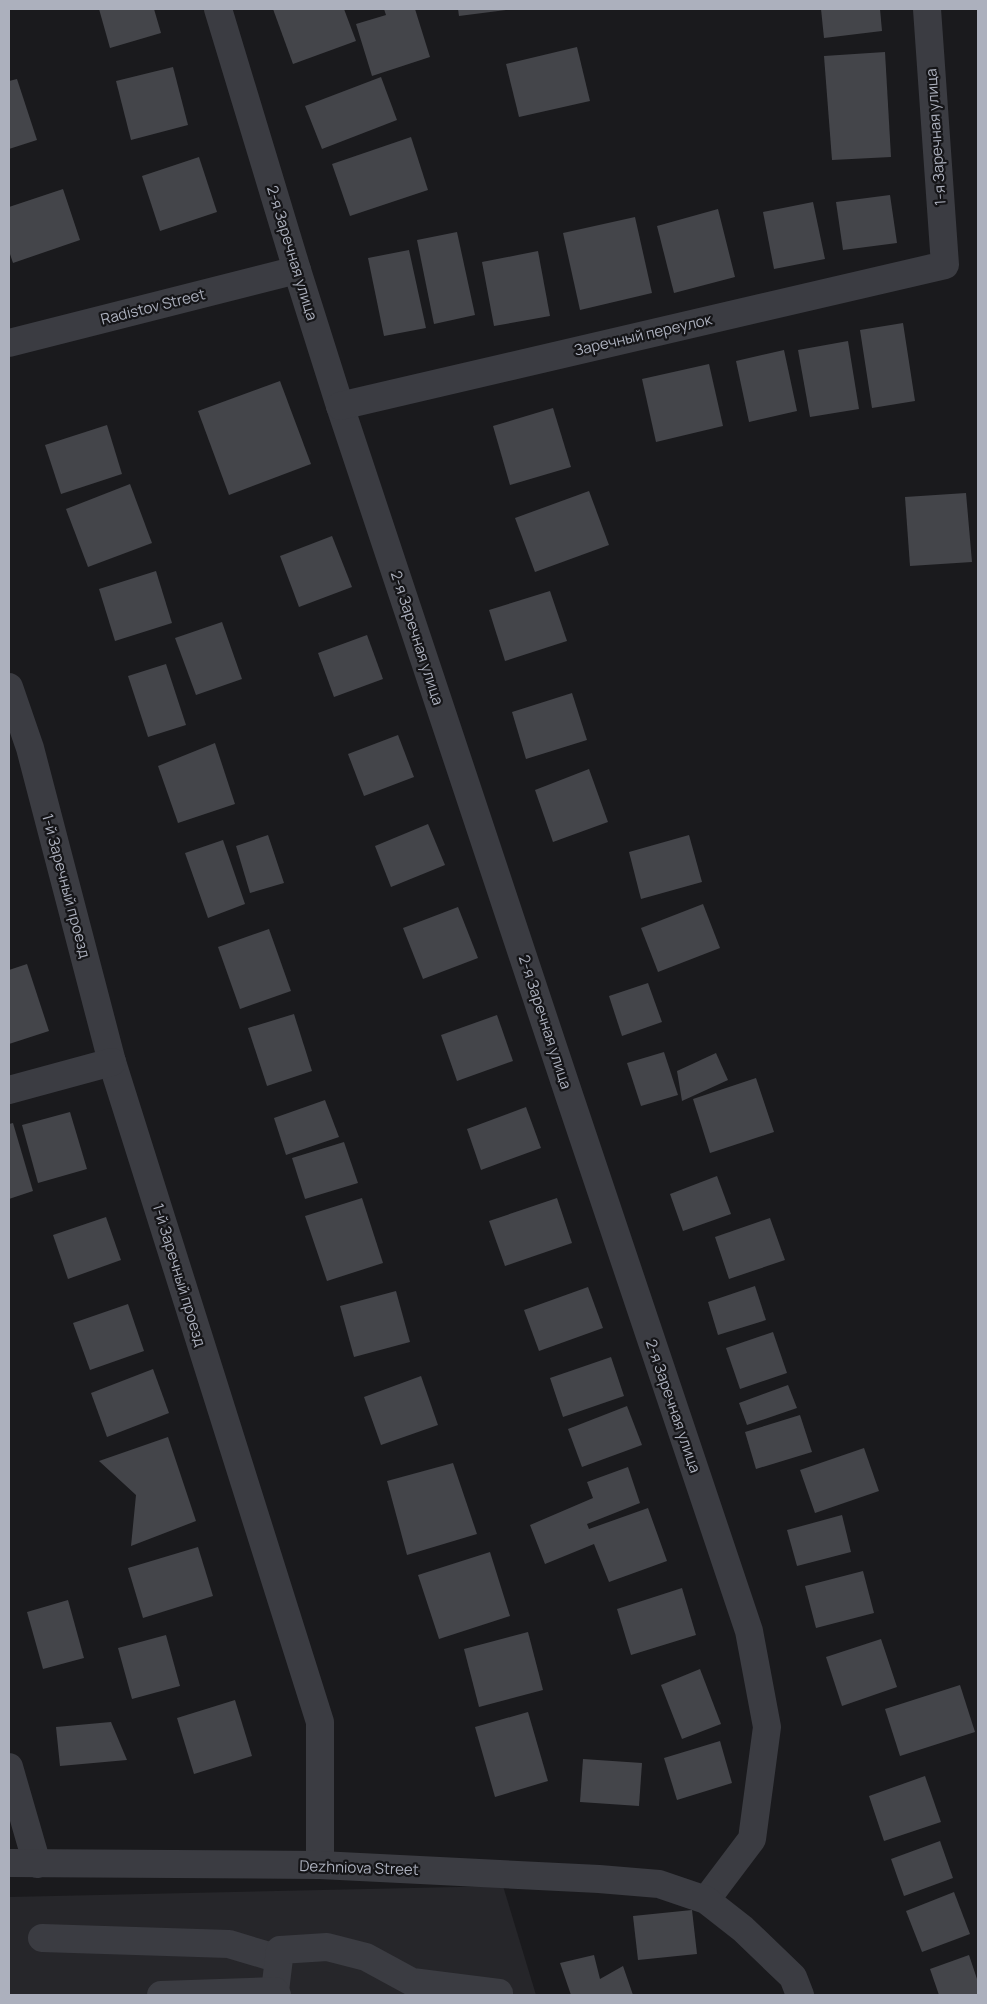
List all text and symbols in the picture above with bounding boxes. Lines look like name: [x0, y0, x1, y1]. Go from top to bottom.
street label: 1-я Заречная улица: [920, 68, 951, 206]
street label: 2-я Заречная улица: [262, 183, 323, 323]
street label: Radistov Street: [98, 283, 207, 330]
street label: Заречный переулок: [572, 308, 714, 361]
street label: 2-я Заречная улица: [386, 568, 449, 708]
street label: 1-й Заречный проезд: [37, 811, 96, 960]
street label: 2-я Заречная улица: [514, 952, 577, 1092]
street label: 1-й Заречный проезд: [148, 1201, 211, 1349]
street label: 2-я Заречная улица: [641, 1336, 706, 1475]
street label: Dezhniova Street: [299, 1855, 419, 1880]

